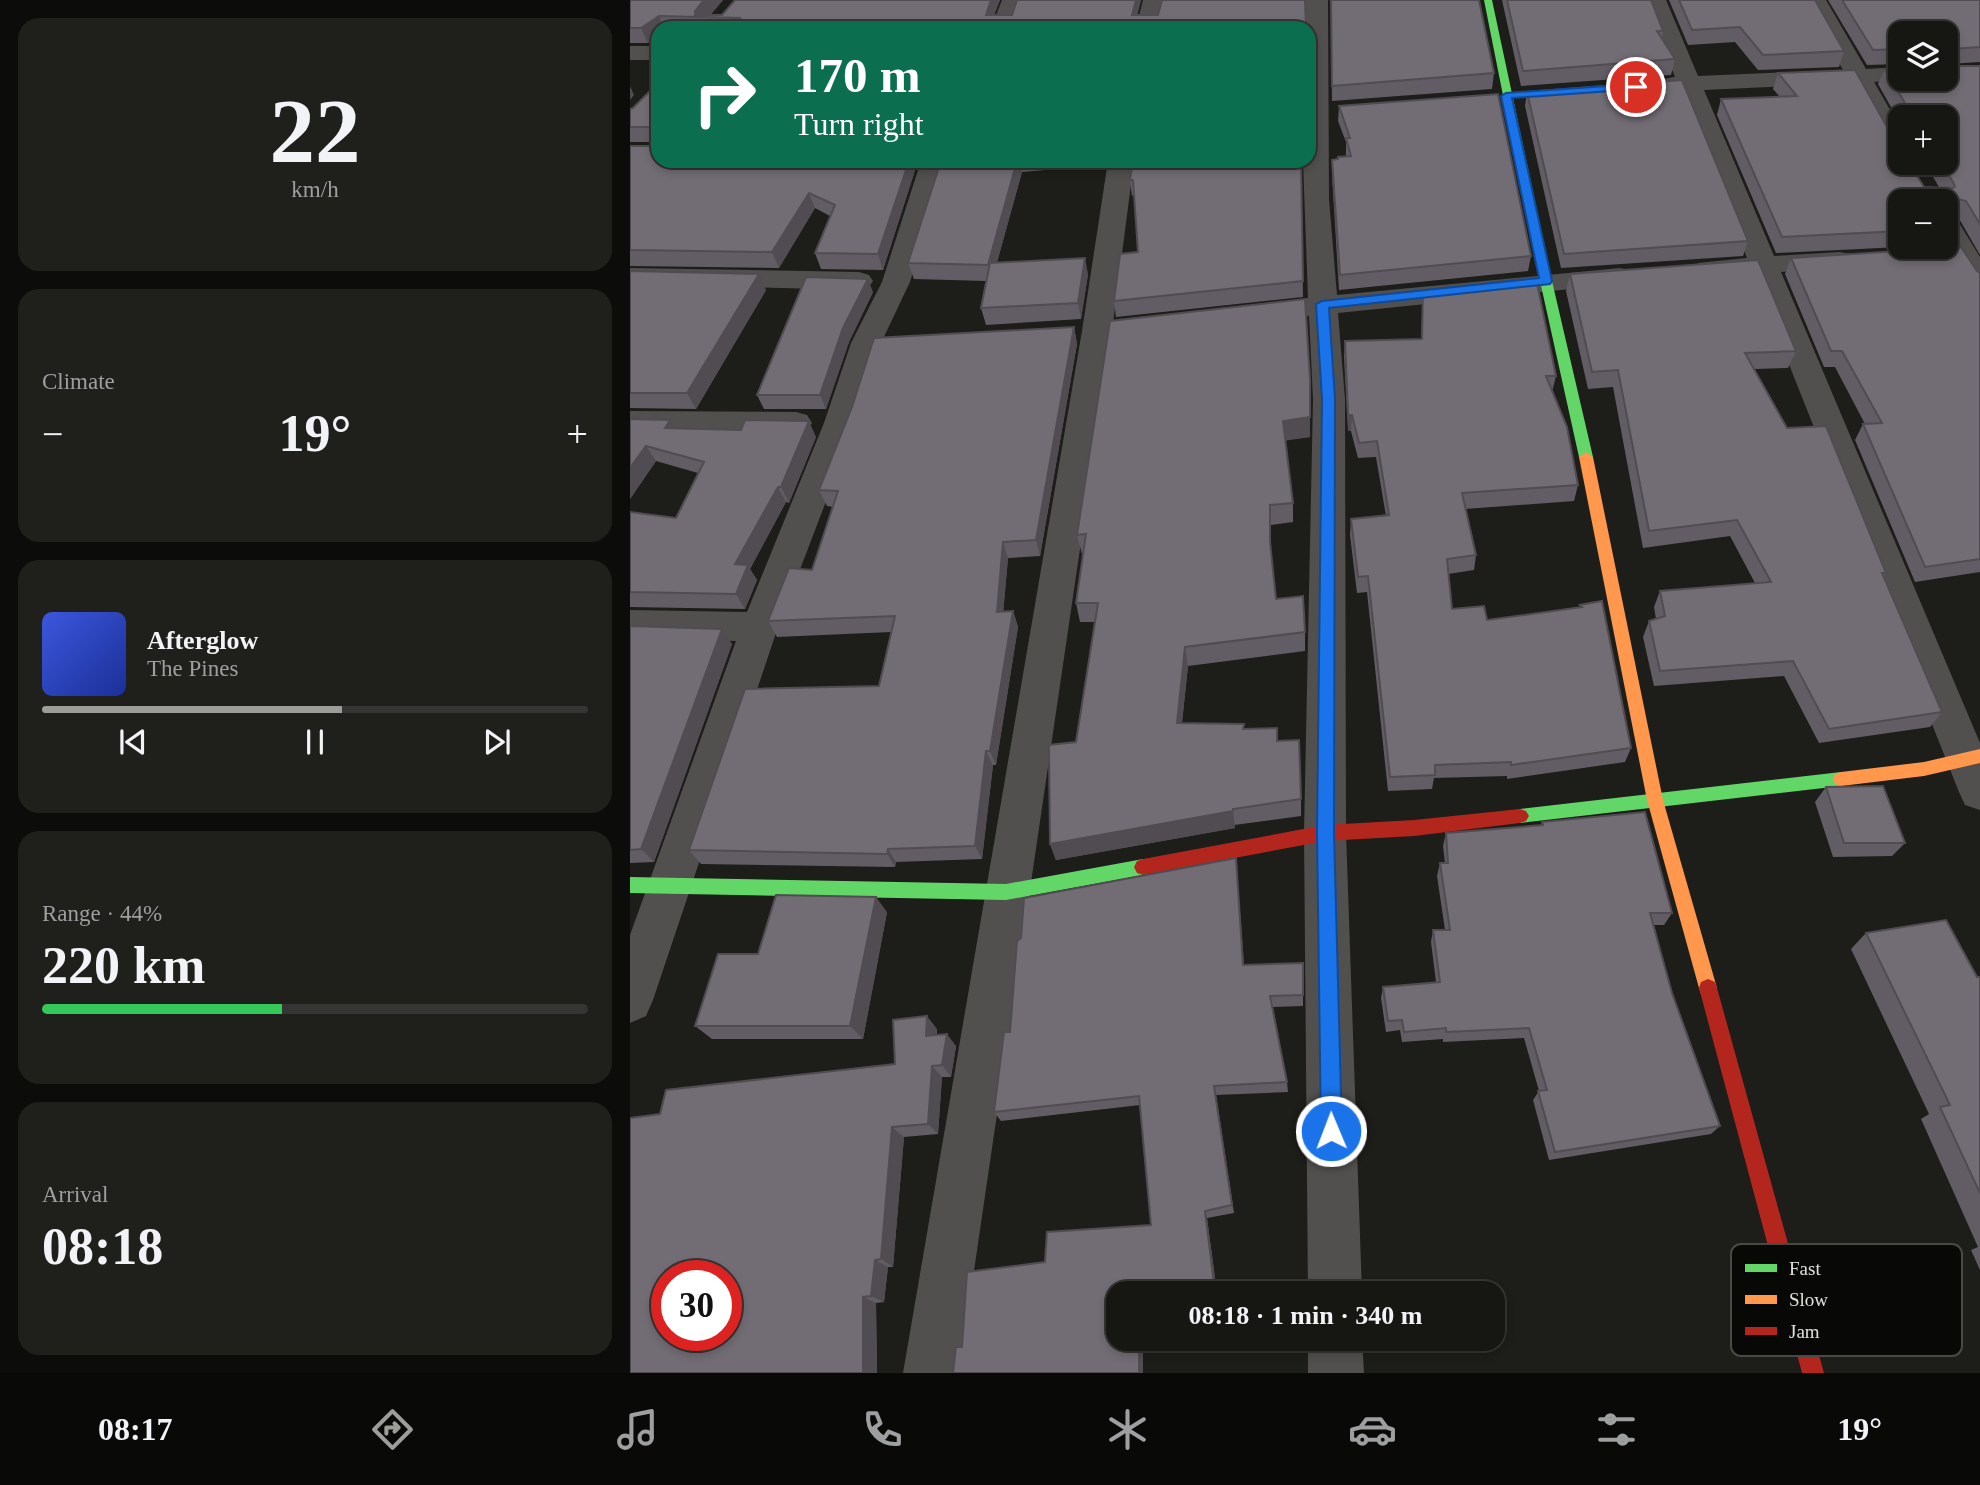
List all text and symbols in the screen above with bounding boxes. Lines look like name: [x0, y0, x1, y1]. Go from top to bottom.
map controls: [1888, 21, 1958, 259]
button: layers: [1888, 21, 1958, 91]
text: 170 m: [794, 48, 921, 103]
icon: right: [679, 49, 770, 140]
pin: [1606, 57, 1666, 117]
icon: arrive: [1617, 68, 1655, 106]
text: 22: [270, 81, 361, 182]
button: +: [1888, 105, 1958, 175]
text: Turn right: [794, 106, 924, 142]
text: km/h: [291, 177, 339, 202]
button: −: [1888, 189, 1958, 259]
text: Climate: [42, 369, 115, 394]
text: 19°: [279, 405, 351, 462]
text: −: [42, 413, 63, 455]
text: +: [567, 413, 588, 455]
text: Afterglow: [147, 626, 258, 655]
text: The Pines: [147, 656, 238, 681]
icon: previous: [114, 723, 152, 761]
icon: pause: [296, 723, 334, 761]
icon: next: [478, 723, 516, 761]
text: Range · 44%: [42, 901, 162, 926]
text: 220 km: [42, 937, 205, 994]
position arrow: [1294, 1094, 1368, 1168]
text: Arrival: [42, 1182, 108, 1207]
text: 08:18: [42, 1218, 163, 1275]
legend: [1731, 1244, 1962, 1356]
text: Fast: [1789, 1258, 1821, 1279]
speed limit sign: 30: [651, 1260, 742, 1351]
text: Slow: [1789, 1289, 1828, 1310]
text: 08:18 · 1 min · 340 m: [1189, 1301, 1423, 1330]
text: Jam: [1789, 1321, 1820, 1342]
icon: directions: [368, 1405, 417, 1454]
icon: music: [613, 1405, 662, 1454]
icon: phone: [858, 1405, 907, 1454]
icon: climate: [1103, 1405, 1152, 1454]
icon: car: [1348, 1405, 1397, 1454]
icon: filters: [1592, 1405, 1641, 1454]
text: 08:17: [98, 1411, 173, 1447]
text: 19°: [1837, 1411, 1882, 1447]

